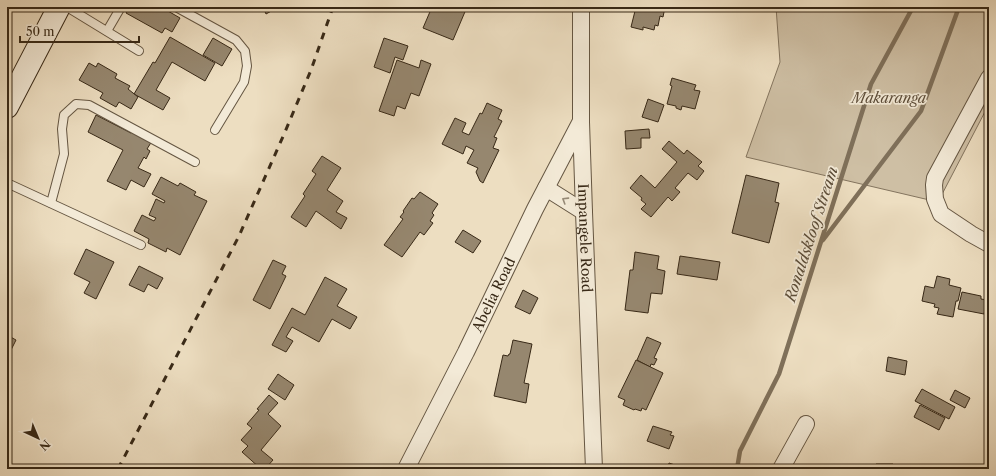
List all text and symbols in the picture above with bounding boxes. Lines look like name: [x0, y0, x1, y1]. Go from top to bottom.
scale bar: [20, 18, 139, 44]
text: 50 m: [26, 24, 55, 39]
park label: Makaranga: [850, 89, 927, 107]
water label: Ronaldskloof Stream: [780, 164, 842, 305]
street label: Impangele Road: [574, 183, 596, 293]
one-way arrow: [562, 197, 569, 205]
street label: Abelia Road: [468, 254, 519, 336]
north arrow: [18, 418, 58, 458]
text: N: [36, 437, 53, 454]

